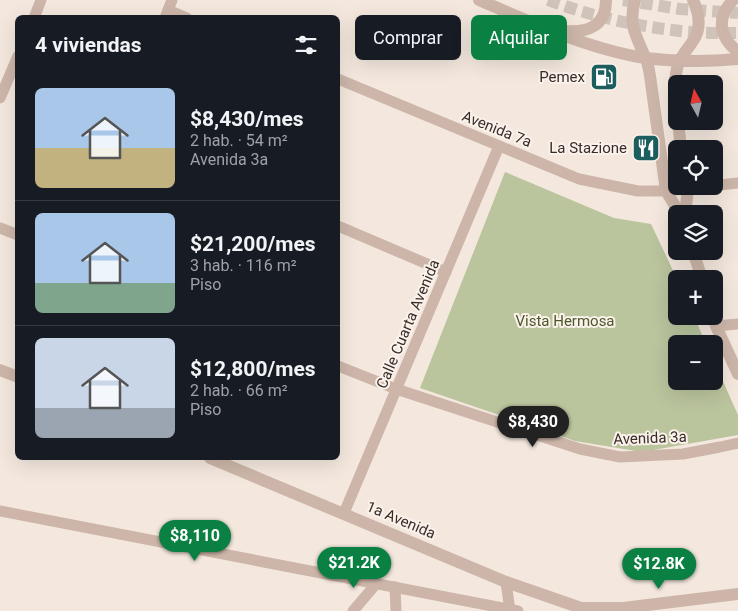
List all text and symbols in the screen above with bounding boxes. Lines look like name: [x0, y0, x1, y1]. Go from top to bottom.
chip: Comprar: [355, 15, 461, 60]
chip: Alquilar: [471, 15, 567, 60]
icon: filters: [292, 31, 320, 59]
text: 4 viviendas: [35, 33, 142, 57]
fuel station icon: Pemex: [589, 62, 619, 92]
place label: Pemex: [539, 68, 586, 86]
north arrow: [668, 75, 722, 130]
map controls: [668, 75, 723, 390]
text: $8,430/mes: [190, 107, 304, 131]
street label: Avenida 7a: [460, 107, 534, 151]
icon: home: [75, 108, 135, 168]
text: 2 hab. · 54 m²: [190, 131, 288, 150]
restaurant icon: La Stazione: [631, 133, 661, 163]
place label: La Stazione: [549, 139, 627, 157]
button: locate: [668, 140, 723, 195]
text: Avenida 3a: [190, 150, 268, 169]
button: layers: [668, 205, 723, 260]
text: $21,200/mes: [190, 232, 316, 256]
icon: home: [75, 233, 135, 293]
text: 3 hab. · 116 m²: [190, 256, 297, 275]
street label: Calle Cuarta Avenida: [373, 257, 443, 391]
button: +: [668, 270, 723, 325]
text: Piso: [190, 275, 221, 294]
park label: Vista Hermosa: [515, 312, 615, 330]
button: −: [668, 335, 723, 390]
text: $12,800/mes: [190, 357, 316, 381]
icon: home: [75, 358, 135, 418]
text: 2 hab. · 66 m²: [190, 381, 288, 400]
text: Piso: [190, 400, 221, 419]
pin: $8,430: [492, 406, 574, 448]
text: $8,430: [508, 412, 558, 431]
street label: Avenida 3a: [613, 428, 687, 448]
street label: 1a Avenida: [364, 497, 438, 543]
pin: $8,110: [154, 520, 236, 562]
text: $8,110: [170, 526, 220, 545]
pin: $21.2K: [313, 546, 395, 589]
pin: $12.8K: [618, 548, 700, 590]
text: $21.2K: [328, 553, 380, 572]
text: $12.8K: [633, 554, 685, 573]

